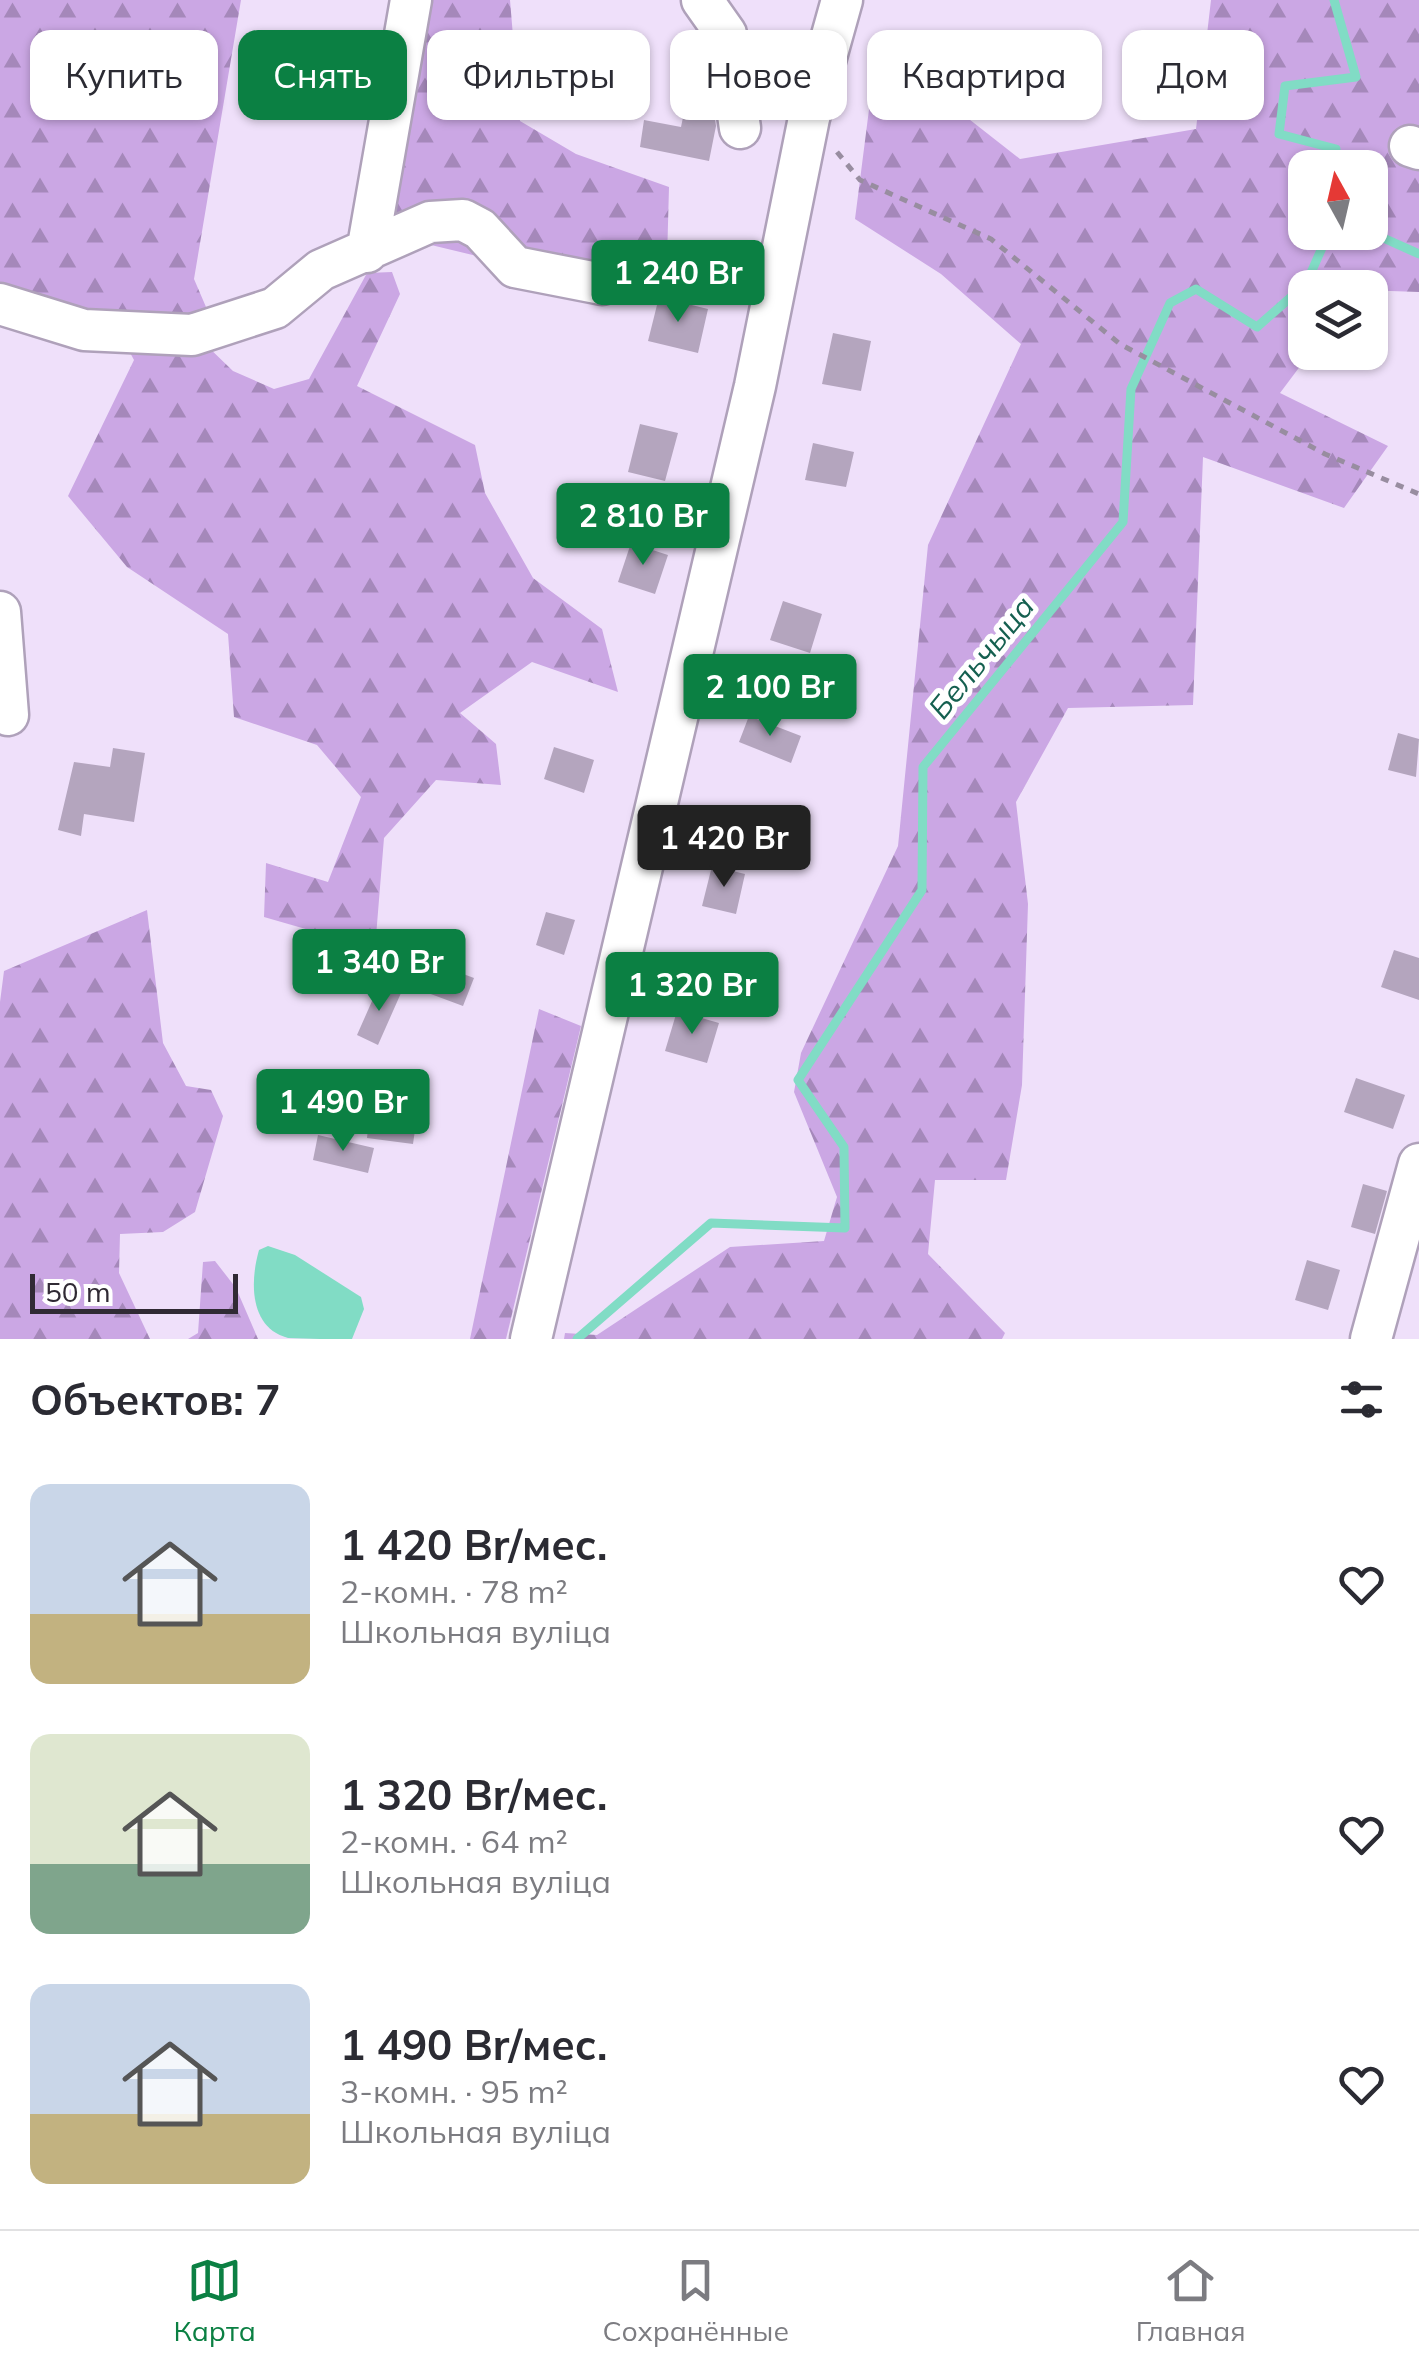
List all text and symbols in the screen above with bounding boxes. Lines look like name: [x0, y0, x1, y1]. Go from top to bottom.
chip: Купить: [30, 30, 218, 120]
chip: Снять: [238, 30, 407, 120]
chip: Фильтры: [427, 30, 650, 120]
chip: Новое: [670, 30, 847, 120]
chip: Квартира: [867, 30, 1102, 120]
chip: Дом: [1122, 30, 1264, 120]
north arrow: [1288, 150, 1388, 250]
map controls: [1288, 150, 1388, 370]
pin: 1 240 Br: [575, 240, 781, 325]
text: 1 240 Br: [614, 252, 743, 292]
button: layers: [1288, 270, 1388, 370]
pin: 2 810 Br: [540, 483, 746, 568]
text: 2 810 Br: [579, 495, 708, 535]
water label: Бельчыца: [920, 588, 1042, 726]
pin: 2 100 Br: [667, 654, 873, 739]
text: 2 100 Br: [706, 666, 835, 706]
pin: 1 420 Br: [621, 805, 827, 890]
text: 1 420 Br: [660, 817, 789, 857]
pin: 1 340 Br: [276, 929, 482, 1014]
text: 1 340 Br: [315, 941, 444, 981]
pin: 1 320 Br: [589, 952, 795, 1037]
text: 1 320 Br: [628, 964, 757, 1004]
pin: 1 490 Br: [240, 1069, 446, 1154]
text: 1 490 Br: [279, 1081, 408, 1121]
scale bar: [30, 1269, 238, 1314]
text: 50 m: [45, 1274, 111, 1309]
icon: filters: [1334, 1372, 1389, 1427]
text: Объектов: 7: [30, 1373, 280, 1426]
text: 1 420 Br/мес.: [340, 1518, 607, 1571]
icon: home: [110, 1524, 230, 1644]
icon: heart: [1334, 1557, 1389, 1612]
text: 2-комн. · 78 m²: [340, 1571, 568, 1611]
text: Школьная вуліца: [340, 1611, 611, 1651]
text: 1 320 Br/мес.: [340, 1768, 607, 1821]
icon: home: [110, 1774, 230, 1894]
icon: heart: [1334, 1807, 1389, 1862]
text: 2-комн. · 64 m²: [340, 1821, 568, 1861]
text: Школьная вуліца: [340, 1861, 611, 1901]
text: 1 490 Br/мес.: [340, 2018, 607, 2071]
icon: home: [110, 2024, 230, 2144]
icon: heart: [1334, 2057, 1389, 2112]
text: 3-комн. · 95 m²: [340, 2071, 568, 2111]
text: Школьная вуліца: [340, 2111, 611, 2151]
tab: Карта: [173, 2253, 256, 2348]
tab: Сохранённые: [603, 2253, 789, 2348]
tab: Главная: [1136, 2253, 1246, 2348]

